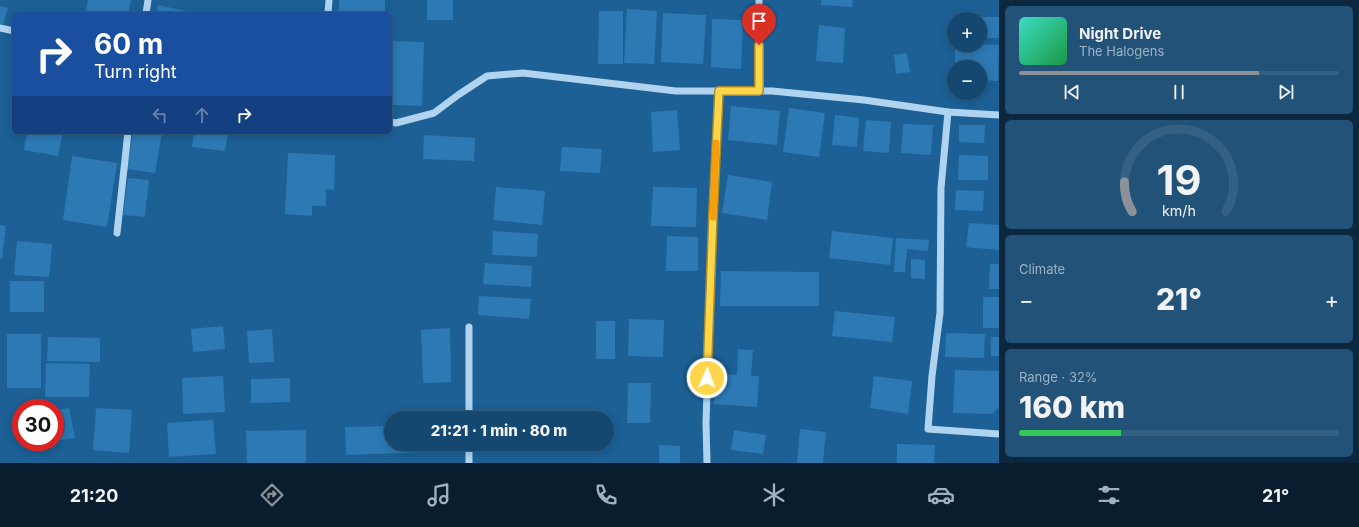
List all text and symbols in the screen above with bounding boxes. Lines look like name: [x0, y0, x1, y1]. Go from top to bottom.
pin: [742, 4, 776, 45]
icon: arrive: [748, 10, 770, 32]
map controls: [947, 12, 987, 100]
button: +: [947, 12, 987, 52]
text: Night Drive: [1079, 24, 1161, 43]
text: 60 m: [94, 27, 163, 61]
icon: right: [28, 28, 80, 80]
text: The Halogens: [1079, 43, 1164, 59]
button: −: [947, 60, 987, 100]
text: Turn right: [94, 61, 177, 82]
icon: previous: [1061, 81, 1083, 103]
icon: pause: [1168, 81, 1190, 103]
icon: next: [1275, 81, 1297, 103]
icon: left: [149, 104, 171, 126]
icon: ahead: [191, 104, 213, 126]
icon: right: [233, 104, 255, 126]
text: 19: [1157, 155, 1201, 205]
text: km/h: [1162, 202, 1196, 219]
text: Climate: [1019, 261, 1065, 277]
text: 21°: [1156, 281, 1202, 317]
text: −: [1019, 287, 1034, 313]
text: +: [1324, 287, 1339, 313]
position arrow: [686, 357, 728, 399]
text: Range · 32%: [1019, 369, 1098, 385]
text: 160 km: [1019, 389, 1125, 425]
speed limit sign: 30: [12, 399, 64, 451]
text: 21:21 · 1 min · 80 m: [431, 421, 567, 440]
icon: directions: [258, 481, 286, 509]
icon: music: [425, 481, 453, 509]
icon: phone: [592, 481, 620, 509]
icon: climate: [760, 481, 788, 509]
icon: car: [927, 481, 955, 509]
icon: filters: [1095, 481, 1123, 509]
text: 21:20: [70, 485, 118, 506]
text: 21°: [1262, 485, 1289, 506]

